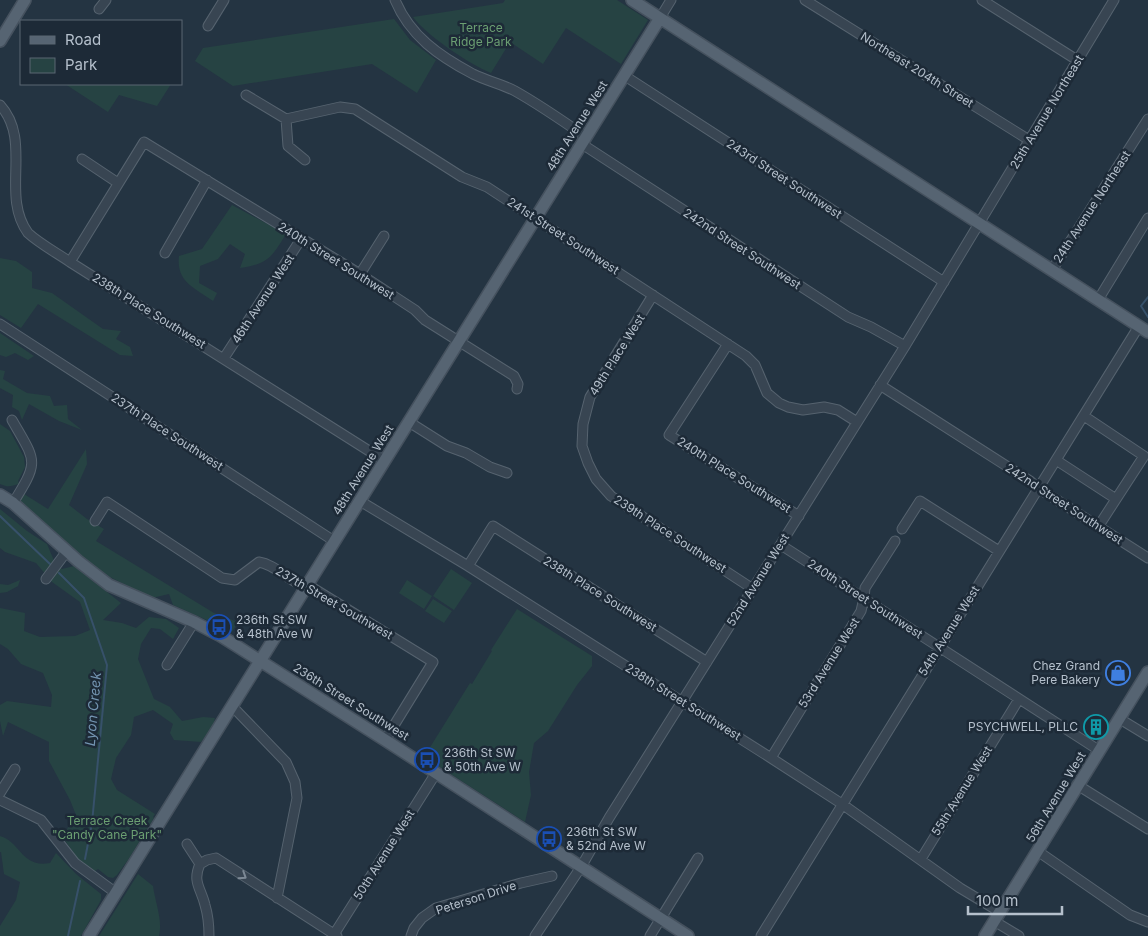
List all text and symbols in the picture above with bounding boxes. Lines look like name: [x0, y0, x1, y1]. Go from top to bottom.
legend: [20, 20, 182, 85]
park label: Terrace Ridge Park: [450, 20, 512, 49]
street label: Northeast 204th Street: [858, 29, 977, 111]
text: Road: [65, 30, 101, 49]
street label: 25th Avenue Northeast: [1007, 52, 1087, 172]
text: Park: [65, 55, 98, 74]
street label: 48th Avenue West: [543, 78, 610, 174]
street label: 243rd Street Southwest: [724, 136, 845, 222]
street label: 24th Avenue Northeast: [1050, 148, 1134, 266]
street label: 241st Street Southwest: [505, 194, 622, 277]
street label: 242nd Street Southwest: [681, 205, 804, 292]
street label: 240th Street Southwest: [275, 219, 397, 303]
street label: 46th Avenue West: [228, 251, 297, 346]
street label: 238th Place Southwest: [90, 270, 209, 352]
street label: 49th Place West: [586, 311, 648, 398]
street label: 237th Place Southwest: [109, 390, 226, 473]
street label: 48th Avenue West: [329, 422, 396, 518]
street label: 240th Place Southwest: [675, 433, 794, 516]
street label: 242nd Street Southwest: [1003, 460, 1126, 547]
street label: 239th Place Southwest: [611, 492, 729, 576]
street label: 52nd Avenue West: [723, 531, 792, 629]
street label: 238th Place Southwest: [541, 553, 660, 635]
street label: 240th Street Southwest: [805, 556, 926, 641]
street label: 237th Street Southwest: [273, 563, 396, 642]
street label: 54th Avenue West: [915, 583, 982, 679]
place label: 236th St SW & 48th Ave W: [236, 612, 313, 641]
bus stop icon: 236th St SW & 48th Ave W: [206, 614, 232, 640]
street label: 53rd Avenue West: [795, 615, 862, 711]
place label: Chez Grand Pere Bakery: [1031, 658, 1100, 687]
street label: 236th Street Southwest: [291, 660, 412, 743]
street label: 238th Street Southwest: [623, 660, 744, 743]
shop icon: Chez Grand Pere Bakery: [1105, 660, 1131, 686]
water label: Lyon Creek: [81, 671, 104, 747]
building icon: PSYCHWELL, PLLC: [1083, 714, 1109, 740]
place label: PSYCHWELL, PLLC: [968, 719, 1078, 734]
street label: 55th Avenue West: [928, 743, 995, 838]
place label: 236th St SW & 50th Ave W: [444, 745, 521, 774]
bus stop icon: 236th St SW & 50th Ave W: [414, 747, 440, 773]
street label: 56th Avenue West: [1023, 749, 1089, 845]
street label: 50th Avenue West: [350, 807, 417, 903]
park label: Terrace Creek "Candy Cane Park": [52, 813, 162, 842]
place label: 236th St SW & 52nd Ave W: [566, 824, 646, 853]
bus stop icon: 236th St SW & 52nd Ave W: [536, 826, 562, 852]
one-way arrow: [237, 870, 246, 879]
street label: Peterson Drive: [434, 877, 518, 918]
scale bar: [968, 884, 1062, 916]
text: 100 m: [976, 891, 1018, 910]

